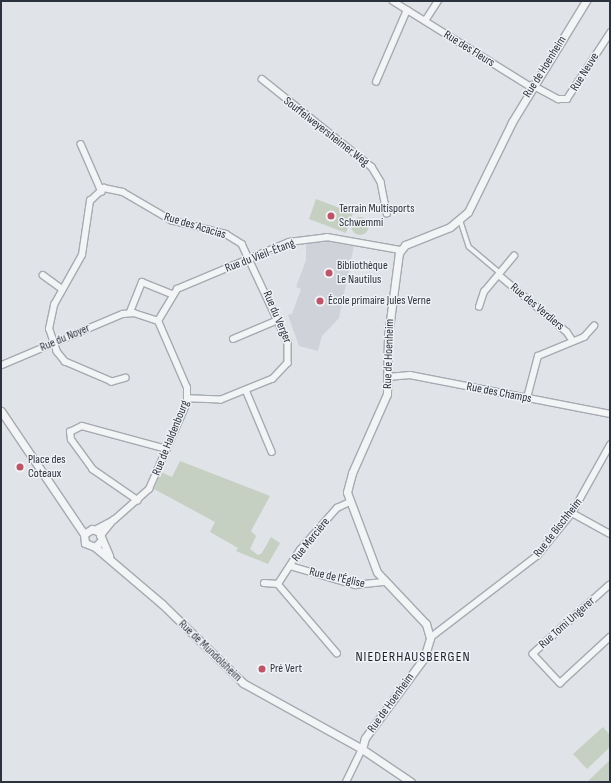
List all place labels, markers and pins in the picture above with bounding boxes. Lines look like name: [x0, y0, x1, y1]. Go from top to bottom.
place label: Terrain Multisports Schwemmi: [339, 202, 414, 230]
marker: Terrain Multisports Schwemmi: [326, 211, 336, 221]
place label: Bibliothèque Le Nautilus: [337, 259, 388, 287]
marker: Bibliothèque Le Nautilus: [324, 268, 334, 278]
place label: École primaire Jules Verne: [328, 294, 431, 308]
marker: École primaire Jules Verne: [315, 296, 325, 306]
place label: Place des Coteaux: [28, 453, 66, 481]
marker: Place des Coteaux: [15, 462, 25, 472]
place label: Pré Vert: [270, 662, 302, 676]
marker: Pré Vert: [257, 664, 267, 674]

